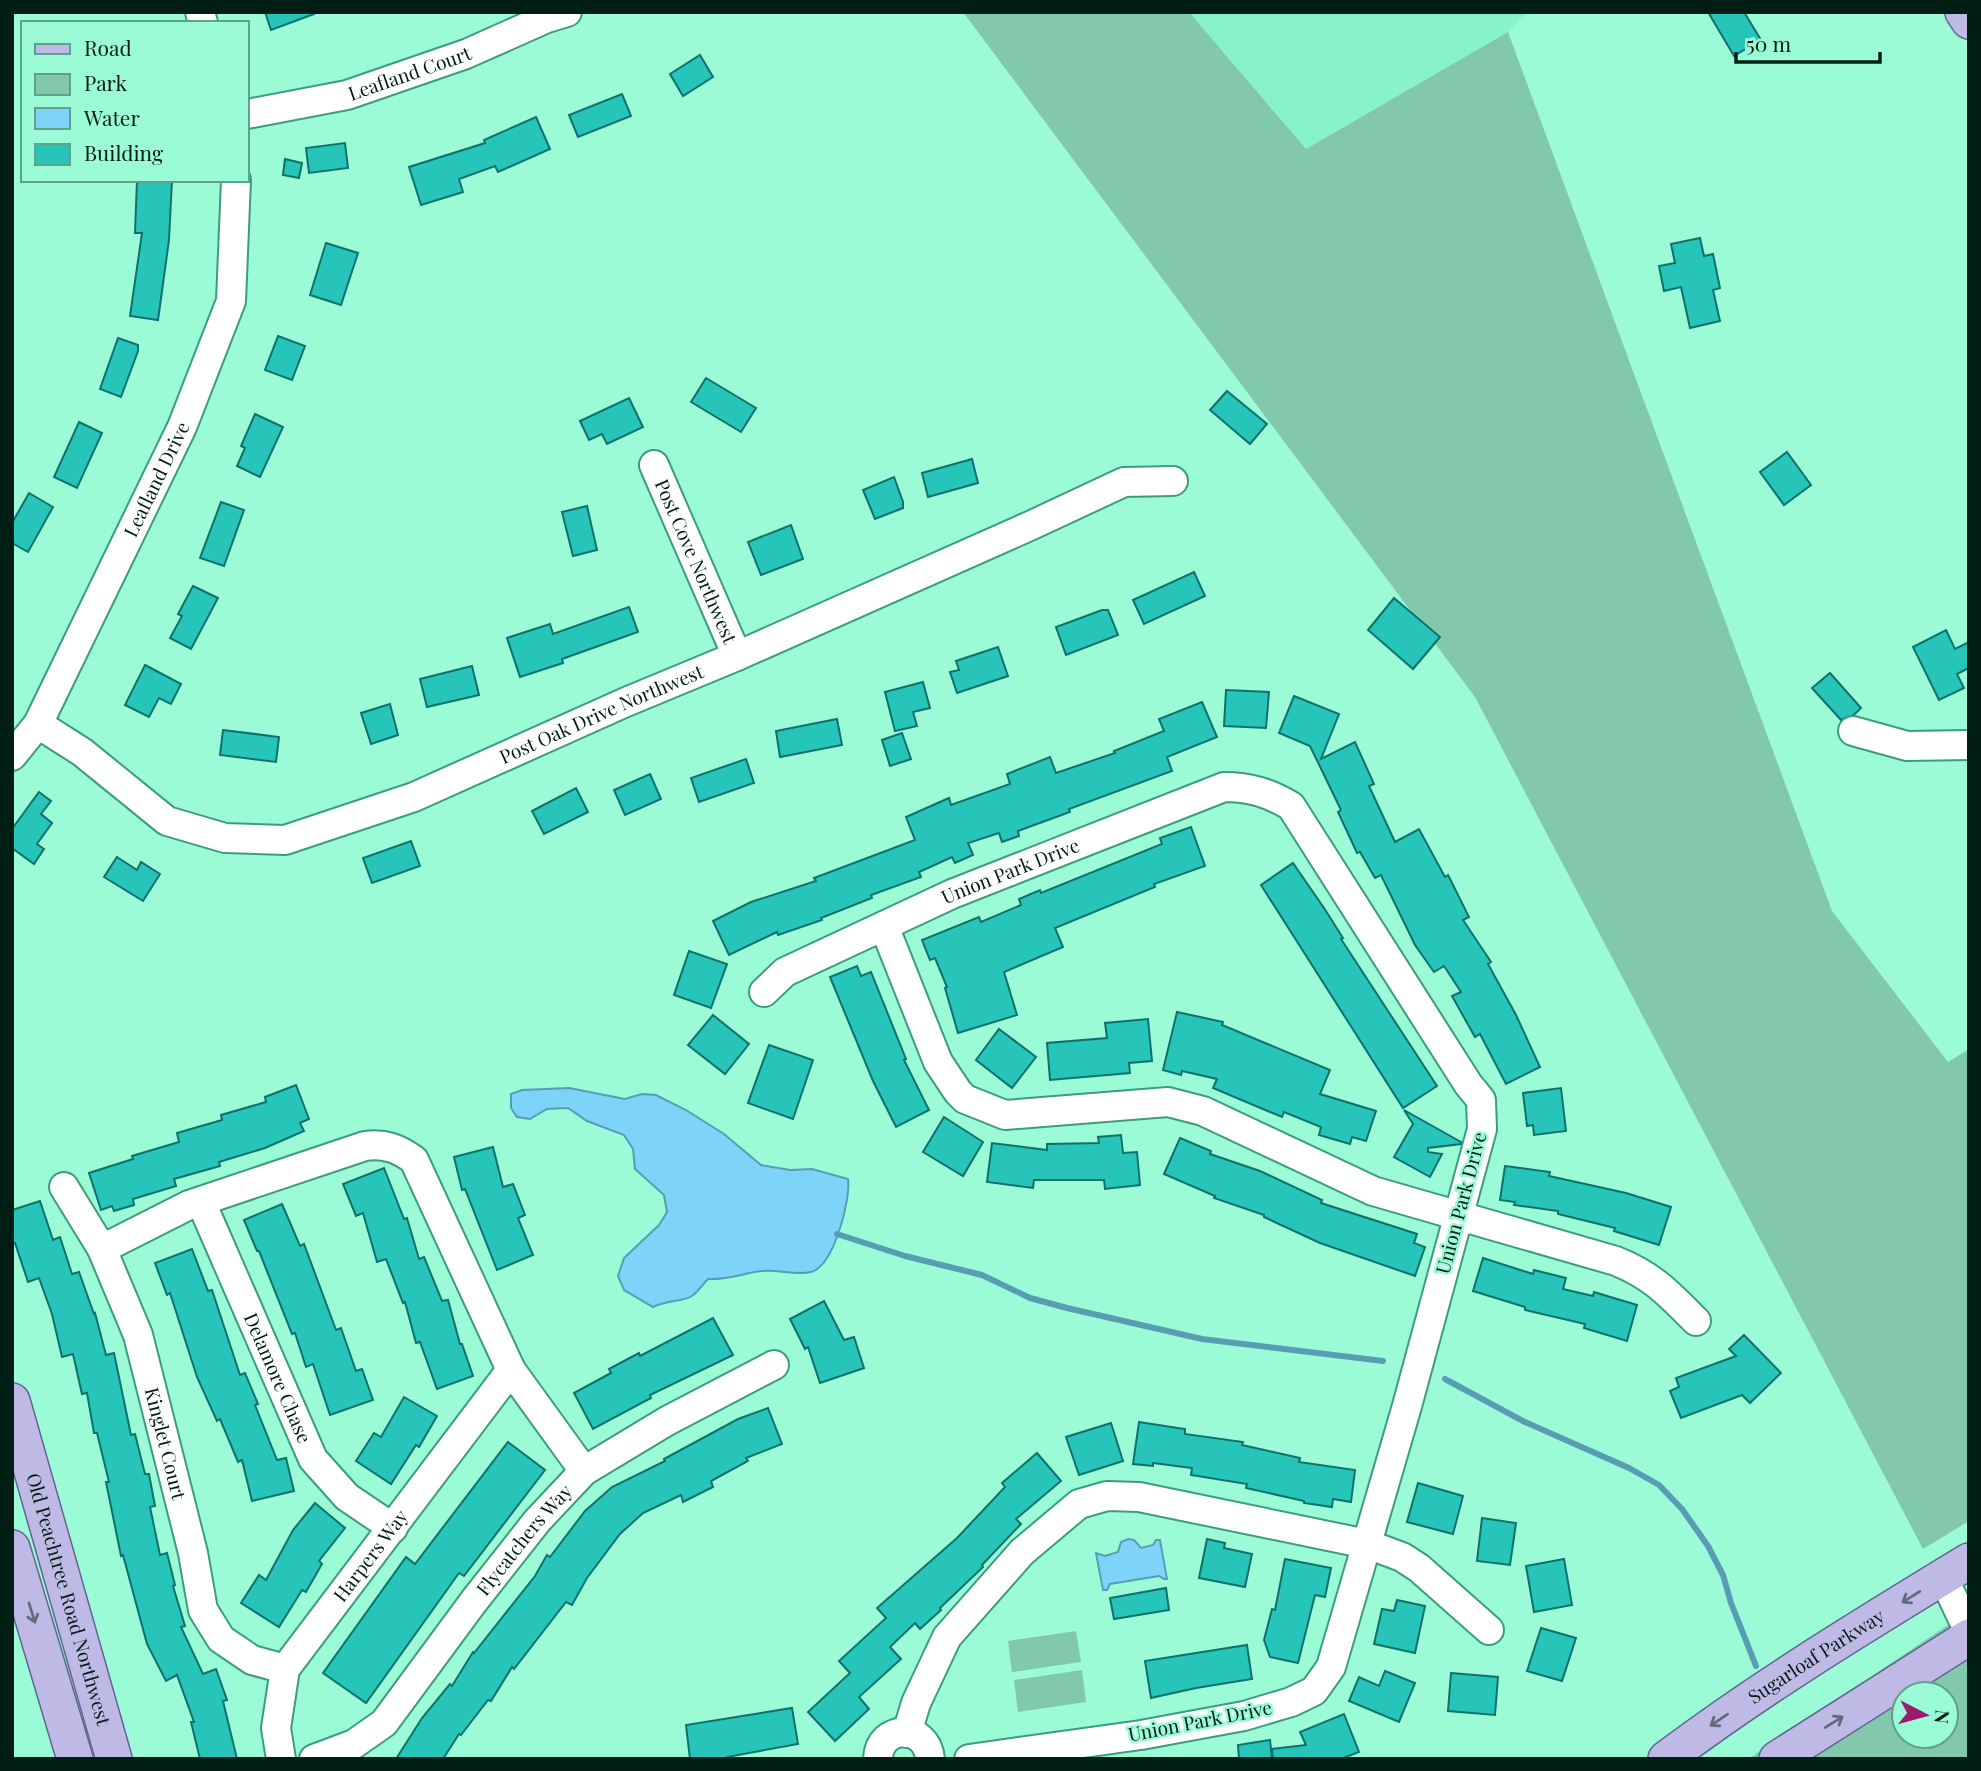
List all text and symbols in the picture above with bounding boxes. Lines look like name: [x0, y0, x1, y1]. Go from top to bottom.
legend: [21, 21, 248, 182]
scale bar: [1736, 21, 1880, 65]
text: 50 m: [1746, 29, 1792, 57]
text: Road: [84, 33, 132, 61]
street label: Leafland Court: [344, 39, 475, 106]
text: Park: [84, 68, 128, 96]
text: Water: [83, 103, 140, 131]
text: Building: [84, 138, 163, 166]
street label: Leafland Drive: [117, 417, 195, 541]
street label: Post Cove Northwest: [650, 475, 744, 647]
street label: Post Oak Drive Northwest: [495, 657, 707, 769]
street label: Union Park Drive: [937, 831, 1083, 909]
street label: Union Park Drive: [1429, 1129, 1491, 1277]
street label: Delamore Chase: [239, 1308, 318, 1447]
street label: Kinglet Court: [140, 1384, 193, 1503]
street label: Old Peachtree Road Northwest: [21, 1470, 118, 1728]
street label: Flycatchers Way: [469, 1478, 577, 1600]
street label: Harpers Way: [326, 1503, 413, 1607]
one-way arrow: [1901, 1590, 1921, 1604]
one-way arrow: [27, 1602, 40, 1624]
street label: Sugarloaf Parkway: [1742, 1602, 1889, 1709]
north arrow: [1890, 1680, 1960, 1750]
street label: Union Park Drive: [1126, 1693, 1274, 1747]
text: N: [1929, 1709, 1957, 1725]
one-way arrow: [1710, 1713, 1729, 1727]
one-way arrow: [1824, 1715, 1844, 1729]

